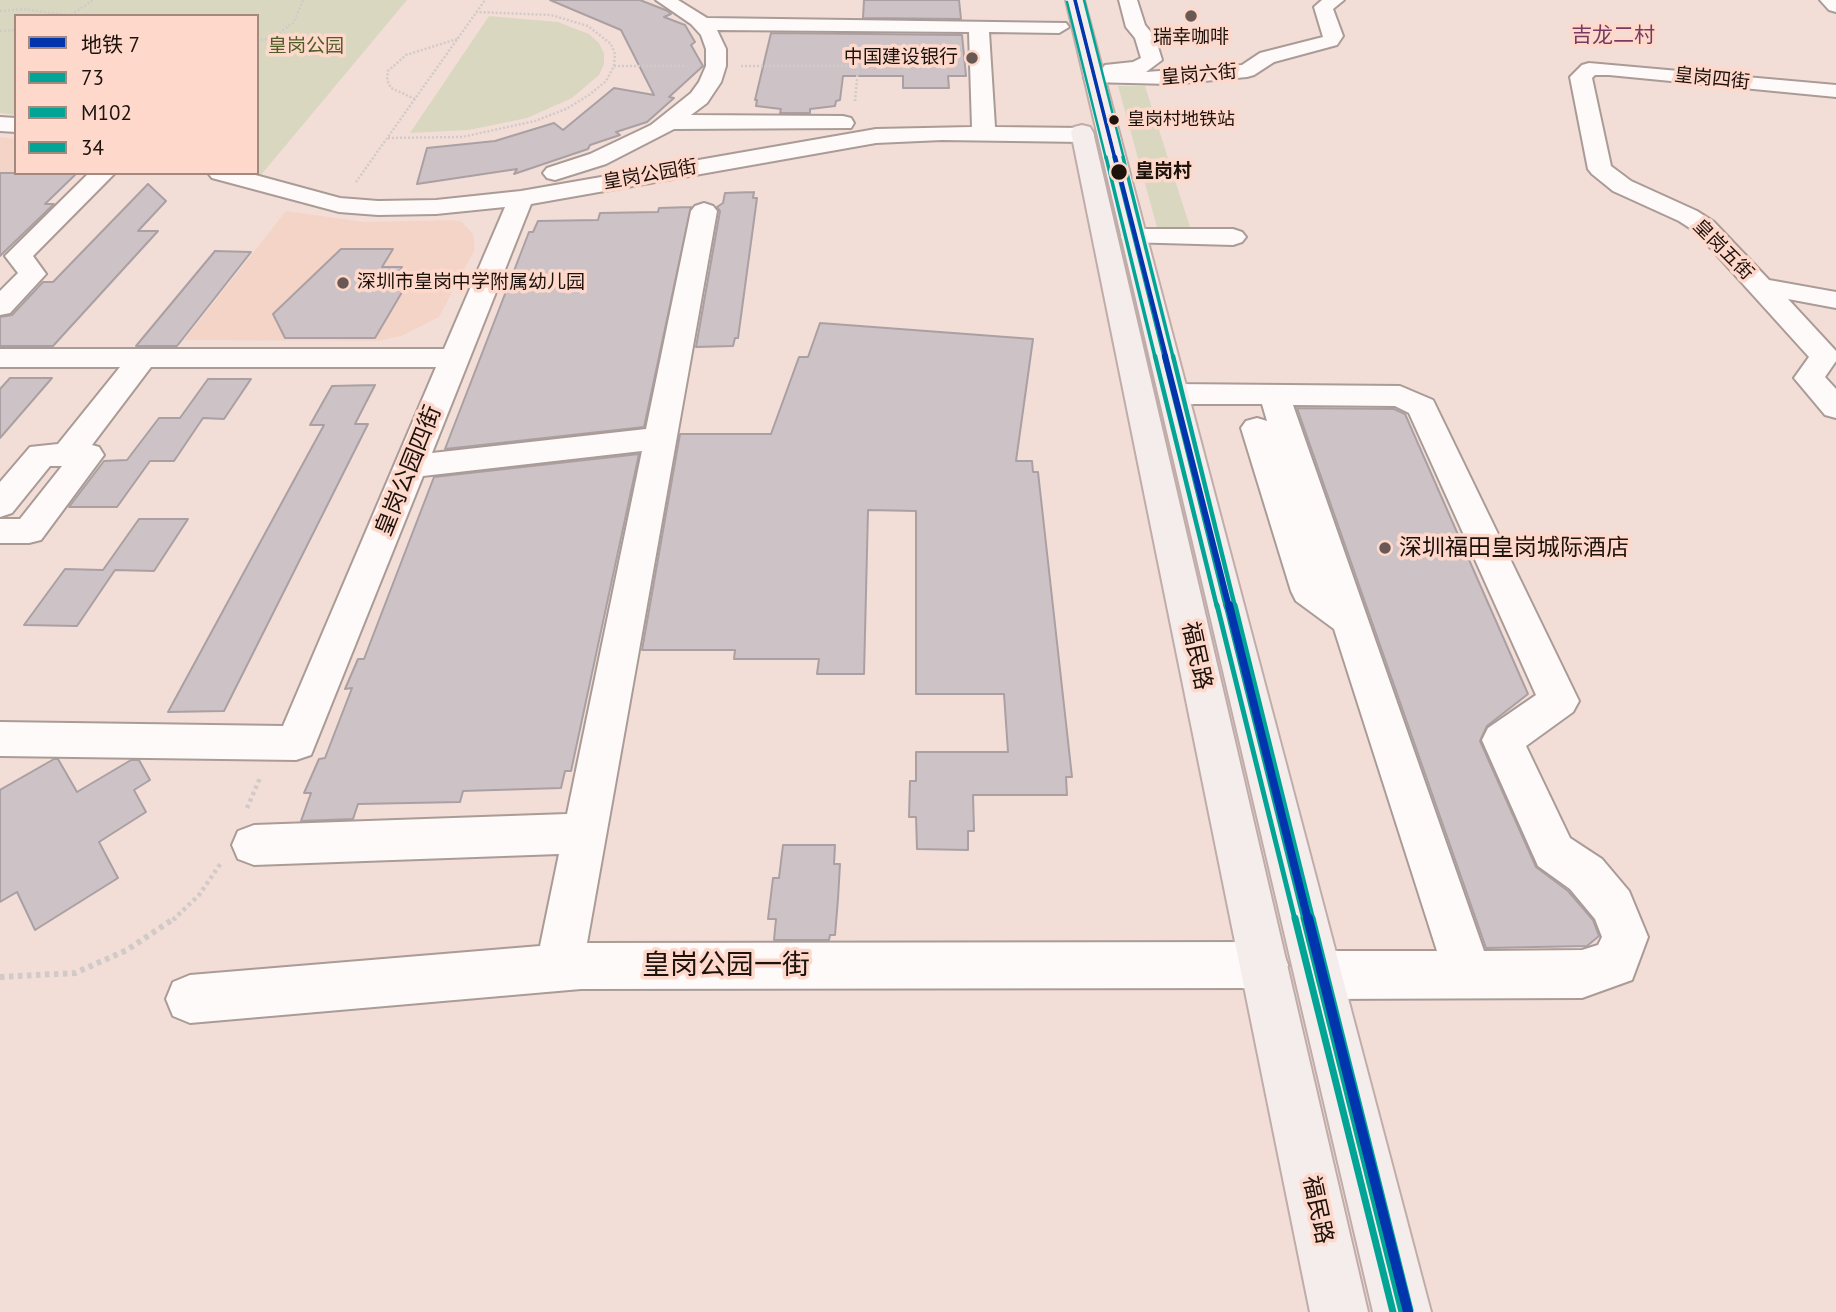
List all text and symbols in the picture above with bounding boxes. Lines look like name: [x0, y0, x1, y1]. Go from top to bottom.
marker: 瑞幸咖啡: [1183, 8, 1199, 24]
legend: [14, 14, 259, 175]
district label: 吉龙二村: [1571, 23, 1655, 49]
place label: 瑞幸咖啡: [1153, 27, 1229, 49]
text: 地铁 7: [81, 31, 140, 58]
park label: 皇岗公园: [268, 36, 344, 58]
place label: 中国建设银行: [844, 47, 958, 69]
marker: 中国建设银行: [964, 50, 980, 66]
street label: 皇岗六街: [1160, 60, 1238, 90]
text: 73: [81, 64, 104, 91]
street label: 皇岗四街: [1673, 64, 1751, 94]
text: M102: [81, 99, 132, 126]
place label: 皇岗村地铁站: [1127, 109, 1235, 131]
marker: 皇岗村地铁站: [1107, 113, 1121, 127]
text: 34: [81, 134, 104, 161]
street label: 皇岗公园街: [601, 156, 699, 194]
place label: 皇岗村: [1135, 161, 1192, 183]
marker: 皇岗村: [1109, 162, 1129, 182]
street label: 皇岗五街: [1688, 215, 1758, 285]
place label: 深圳市皇岗中学附属幼儿园: [357, 272, 585, 294]
marker: 深圳市皇岗中学附属幼儿园: [335, 275, 351, 291]
street label: 皇岗公园四街: [370, 402, 448, 540]
place label: 深圳福田皇岗城际酒店: [1399, 534, 1629, 562]
marker: 深圳福田皇岗城际酒店: [1377, 540, 1393, 556]
street label: 福民路: [1175, 619, 1217, 693]
street label: 皇岗公园一街: [642, 949, 810, 983]
street label: 福民路: [1296, 1173, 1338, 1247]

